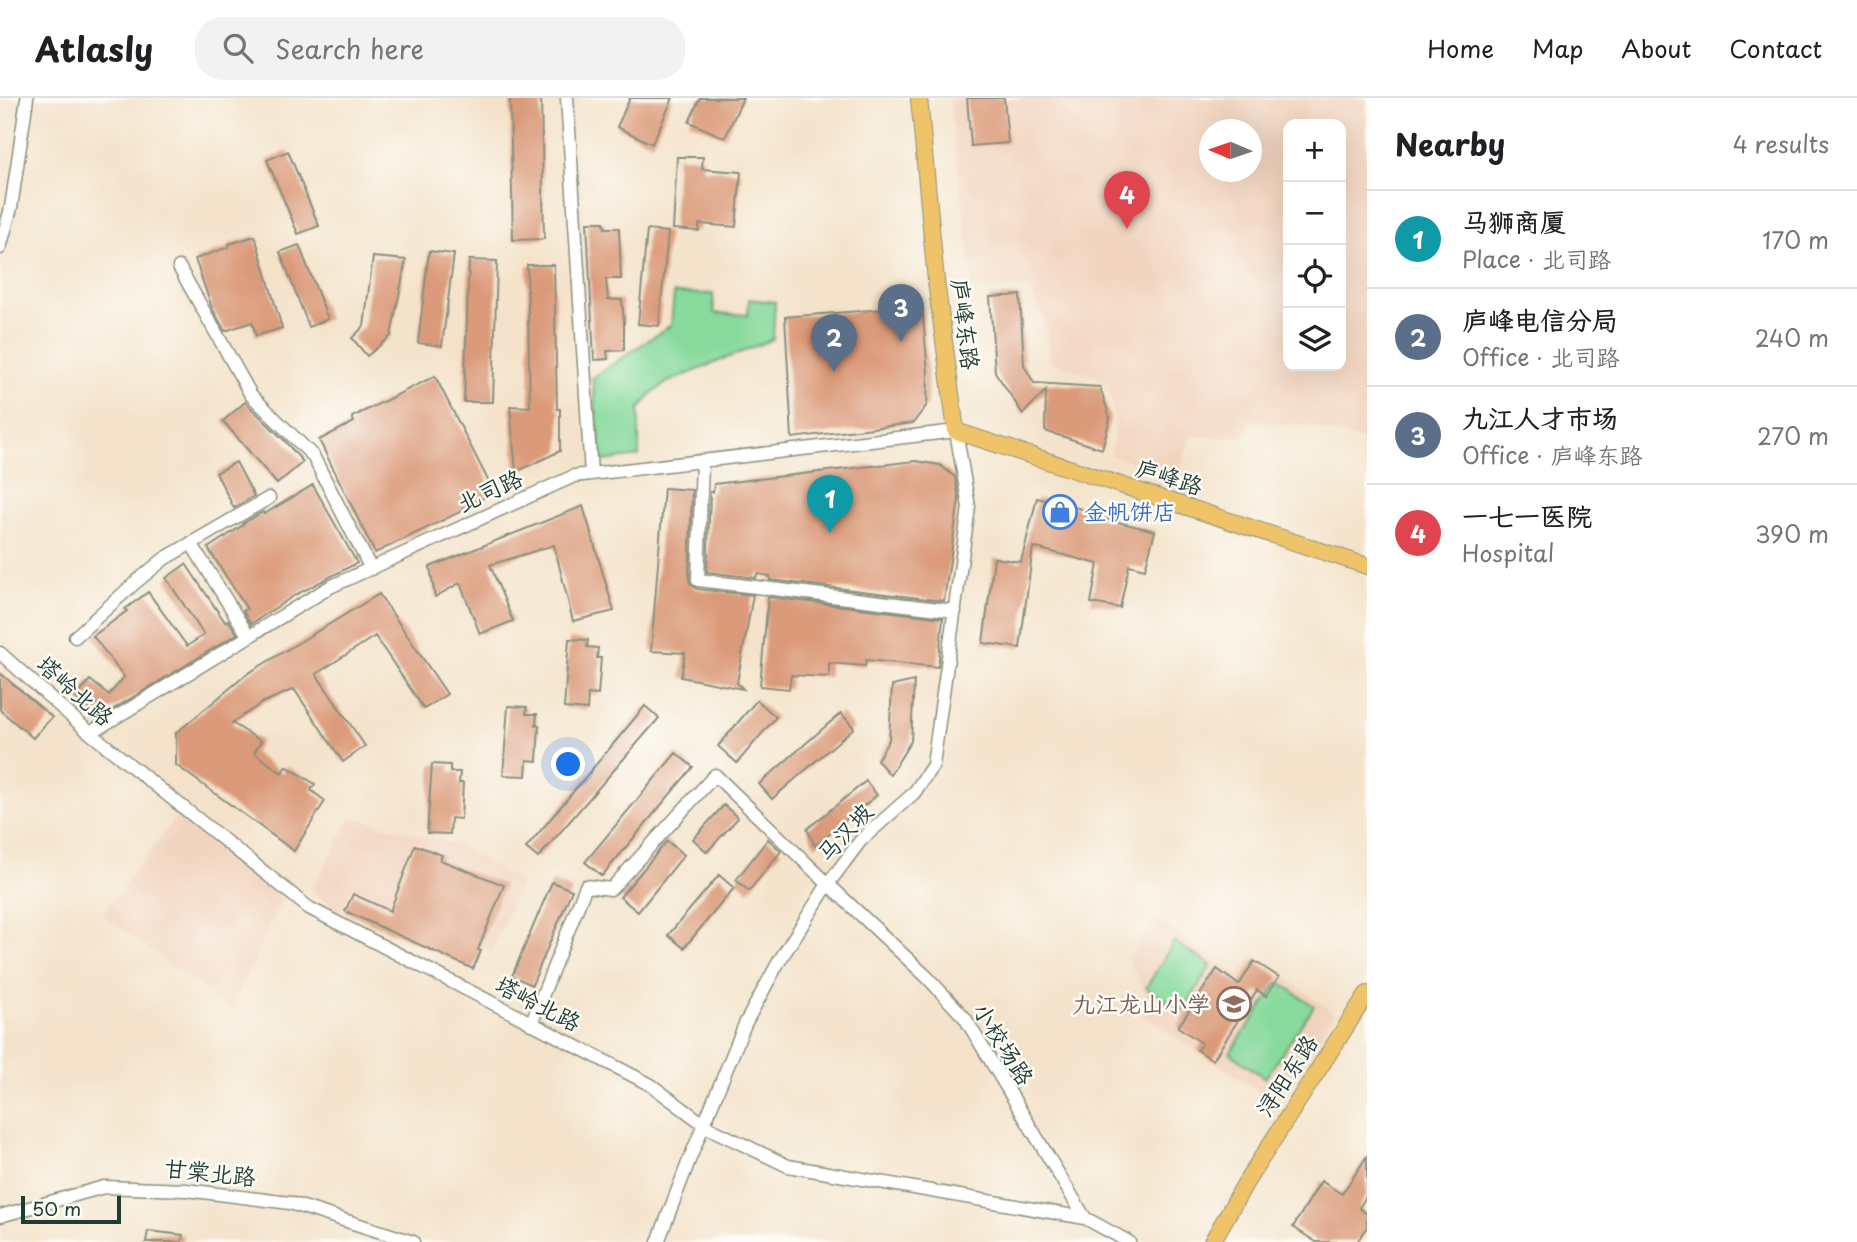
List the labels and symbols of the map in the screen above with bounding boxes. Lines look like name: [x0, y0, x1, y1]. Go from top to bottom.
north arrow: [1199, 119, 1262, 182]
pin: 4: [1104, 171, 1150, 229]
street label: 庐峰东路: [944, 276, 989, 372]
pin: 3: [878, 284, 924, 342]
pin: 2: [811, 314, 857, 372]
street label: 庐峰路: [1131, 448, 1208, 503]
street label: 北司路: [451, 459, 528, 520]
pin: 1: [807, 475, 853, 533]
shop icon: 金帆饼店: [1041, 493, 1079, 531]
place label: 金帆饼店: [1084, 493, 1176, 528]
street label: 塔岭北路: [30, 646, 122, 733]
your location: [551, 747, 585, 781]
street label: 马汉坡: [808, 795, 880, 869]
street label: 塔岭北路: [490, 966, 588, 1039]
place label: 九江龙山小学: [1072, 985, 1210, 1020]
school or university icon: 九江龙山小学: [1215, 985, 1253, 1023]
street label: 小校场路: [965, 995, 1043, 1091]
street label: 浔阳东路: [1246, 1027, 1325, 1123]
street label: 甘棠北路: [163, 1149, 258, 1194]
scale bar: [21, 1193, 121, 1225]

